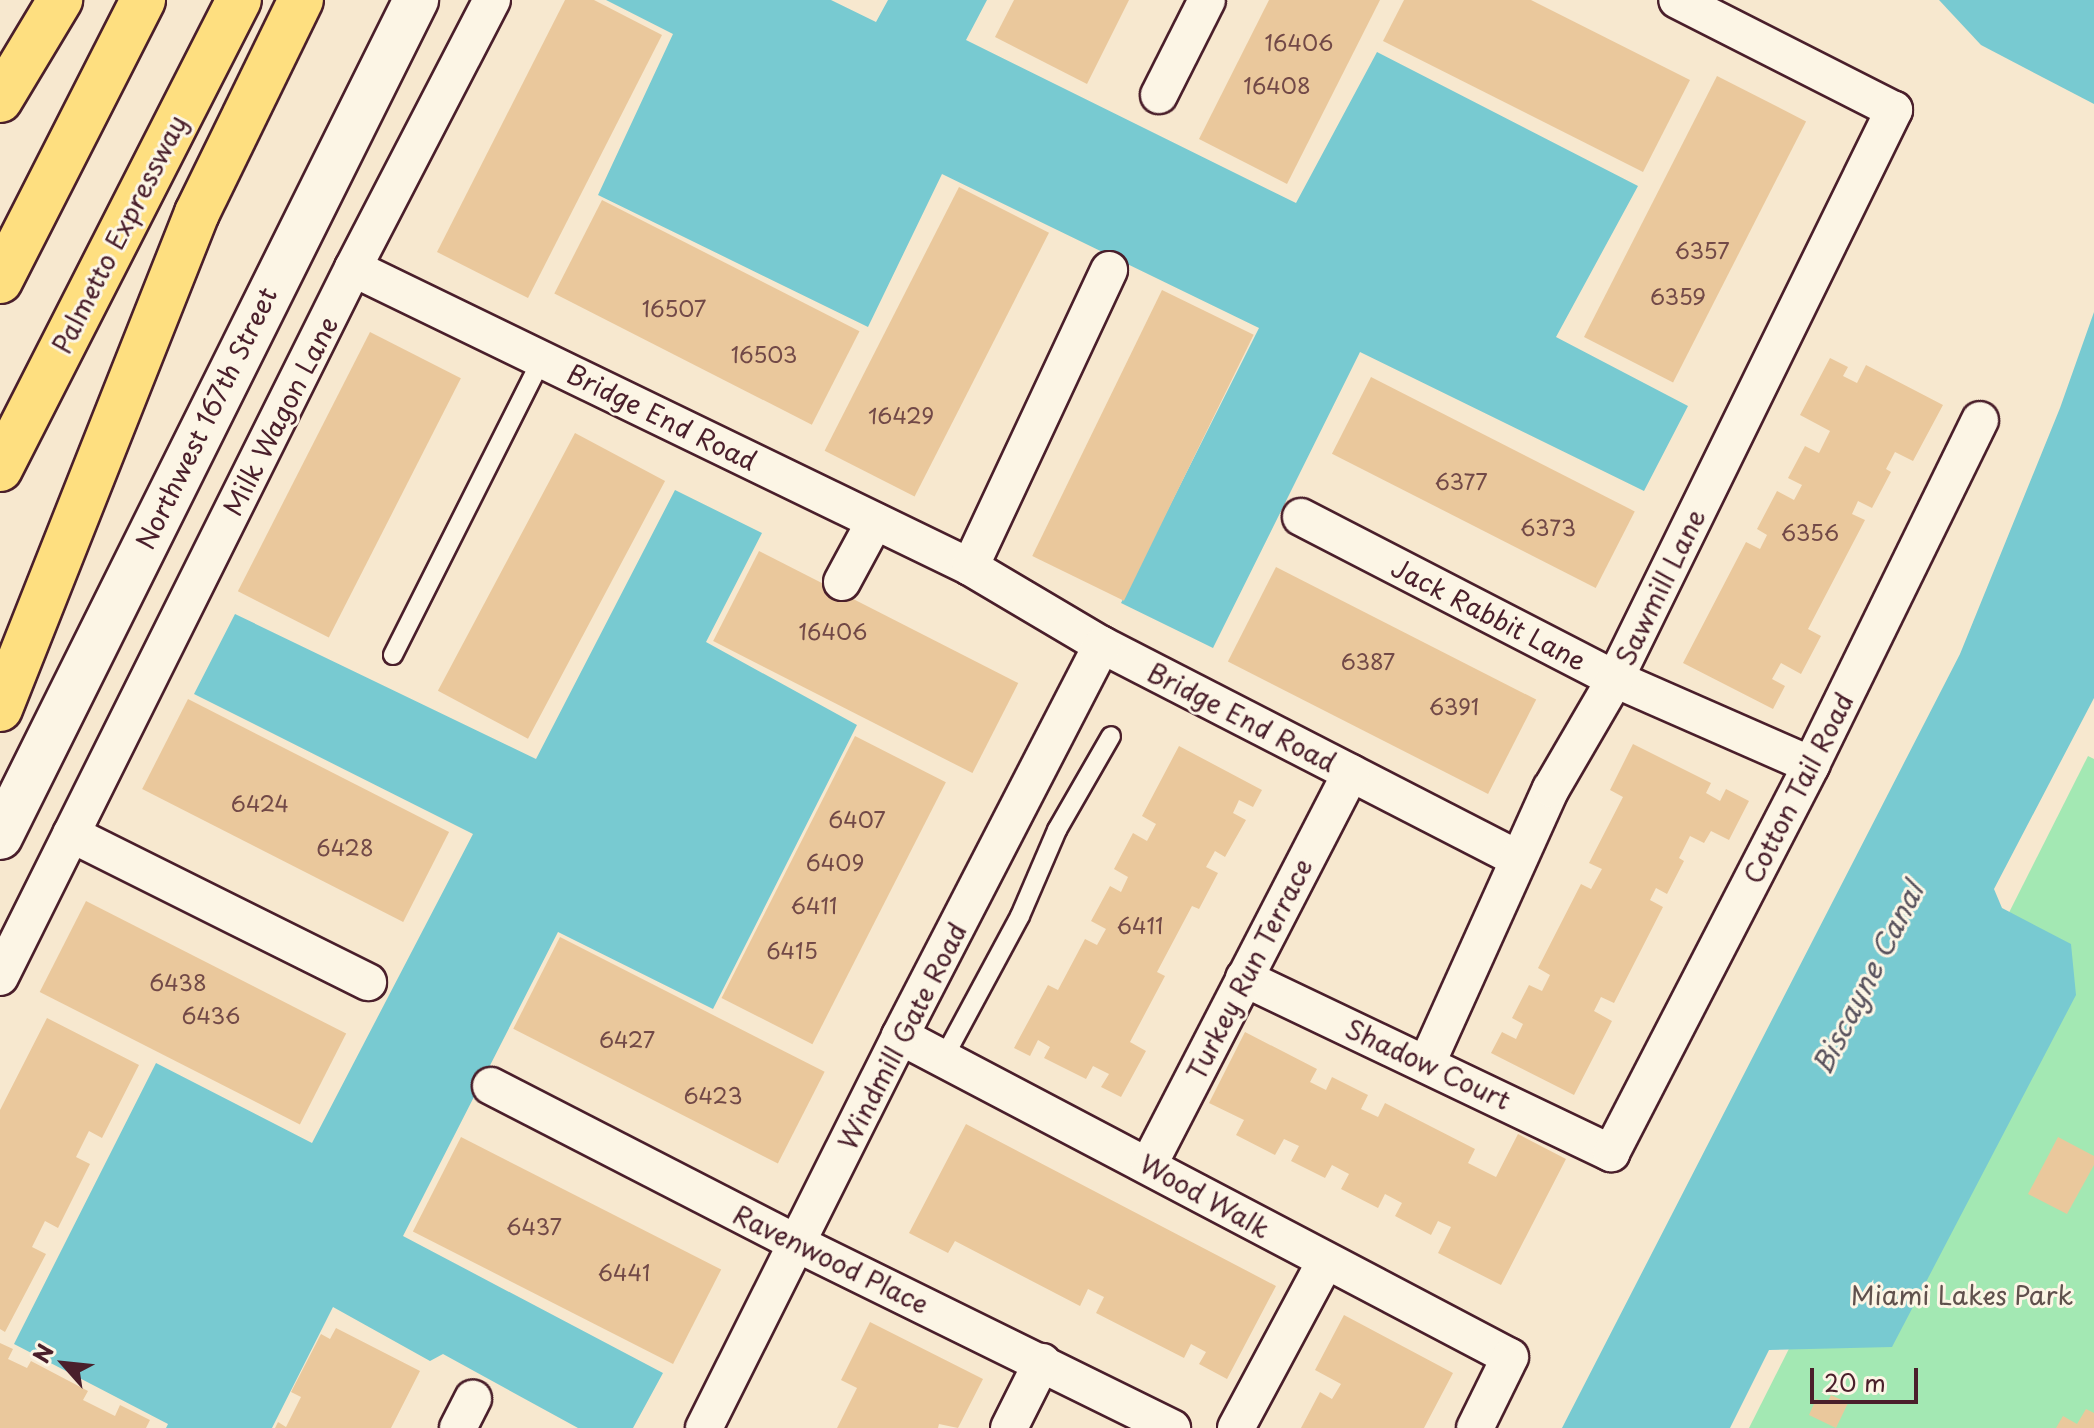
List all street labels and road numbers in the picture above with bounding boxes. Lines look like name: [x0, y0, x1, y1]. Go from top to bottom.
street label: Palmetto Expressway: [45, 110, 193, 358]
street label: Northwest 167th Street: [128, 281, 284, 555]
street label: Milk Wagon Lane: [216, 311, 344, 521]
street label: Bridge End Road: [562, 358, 762, 476]
street label: Sawmill Lane: [1609, 504, 1711, 670]
street label: Jack Rabbit Lane: [1385, 551, 1593, 677]
street label: Bridge End Road: [1143, 656, 1341, 778]
street label: Cotton Tail Road: [1736, 687, 1860, 889]
street label: Turkey Run Terrace: [1179, 852, 1319, 1086]
street label: Windmill Gate Road: [831, 917, 973, 1155]
street label: Shadow Court: [1340, 1012, 1516, 1116]
street label: Wood Walk: [1135, 1148, 1275, 1244]
street label: Ravenwood Place: [728, 1198, 934, 1320]

